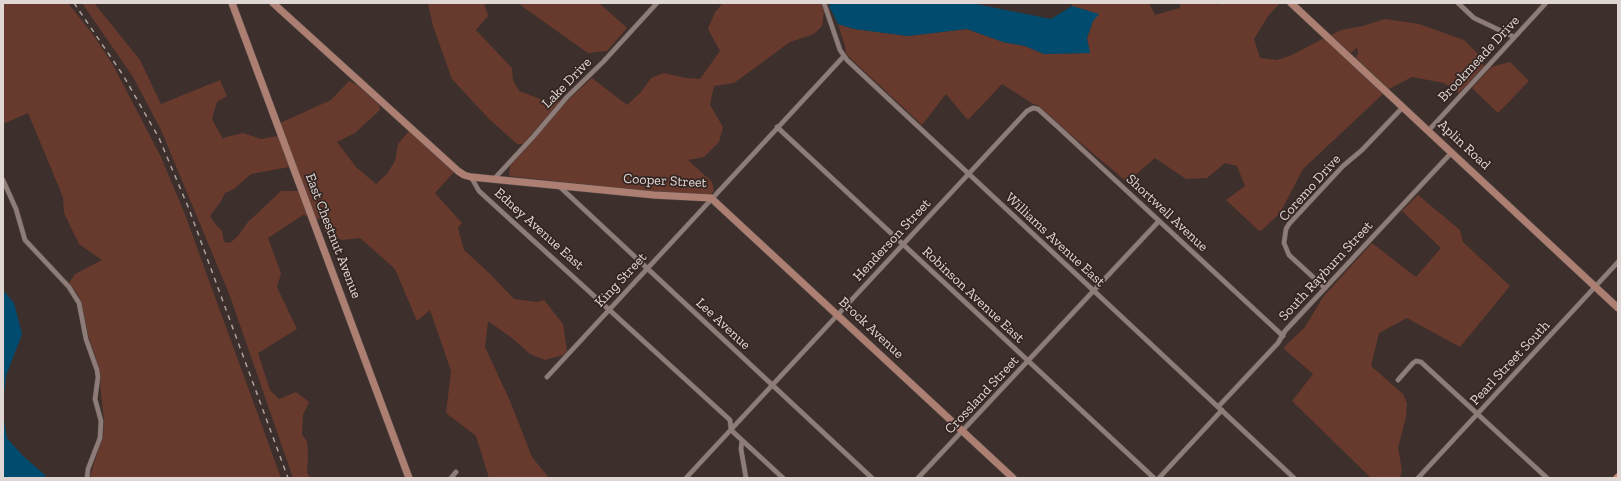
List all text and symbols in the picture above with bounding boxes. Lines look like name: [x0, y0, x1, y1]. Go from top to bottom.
street label: Brookmeade Drive: [1435, 12, 1523, 106]
street label: Lake Drive: [539, 54, 595, 112]
street label: Aplin Road: [1434, 116, 1494, 174]
street label: Coremo Drive: [1276, 151, 1344, 225]
street label: Cooper Street: [623, 170, 707, 192]
street label: East Chestnut Avenue: [301, 171, 365, 301]
street label: Shortwell Avenue: [1123, 171, 1211, 255]
street label: Edney Avenue East: [491, 184, 587, 274]
street label: Williams Avenue East: [1002, 189, 1108, 291]
street label: Henderson Street: [850, 195, 934, 285]
street label: South Rayburn Street: [1275, 218, 1377, 324]
street label: Robinson Avenue East: [918, 243, 1028, 347]
street label: King Street: [591, 249, 651, 311]
street label: Brock Avenue: [835, 294, 907, 362]
street label: Lee Avenue: [692, 295, 754, 353]
street label: Pearl Street South: [1467, 317, 1553, 409]
street label: Crossland Street: [942, 352, 1022, 438]

